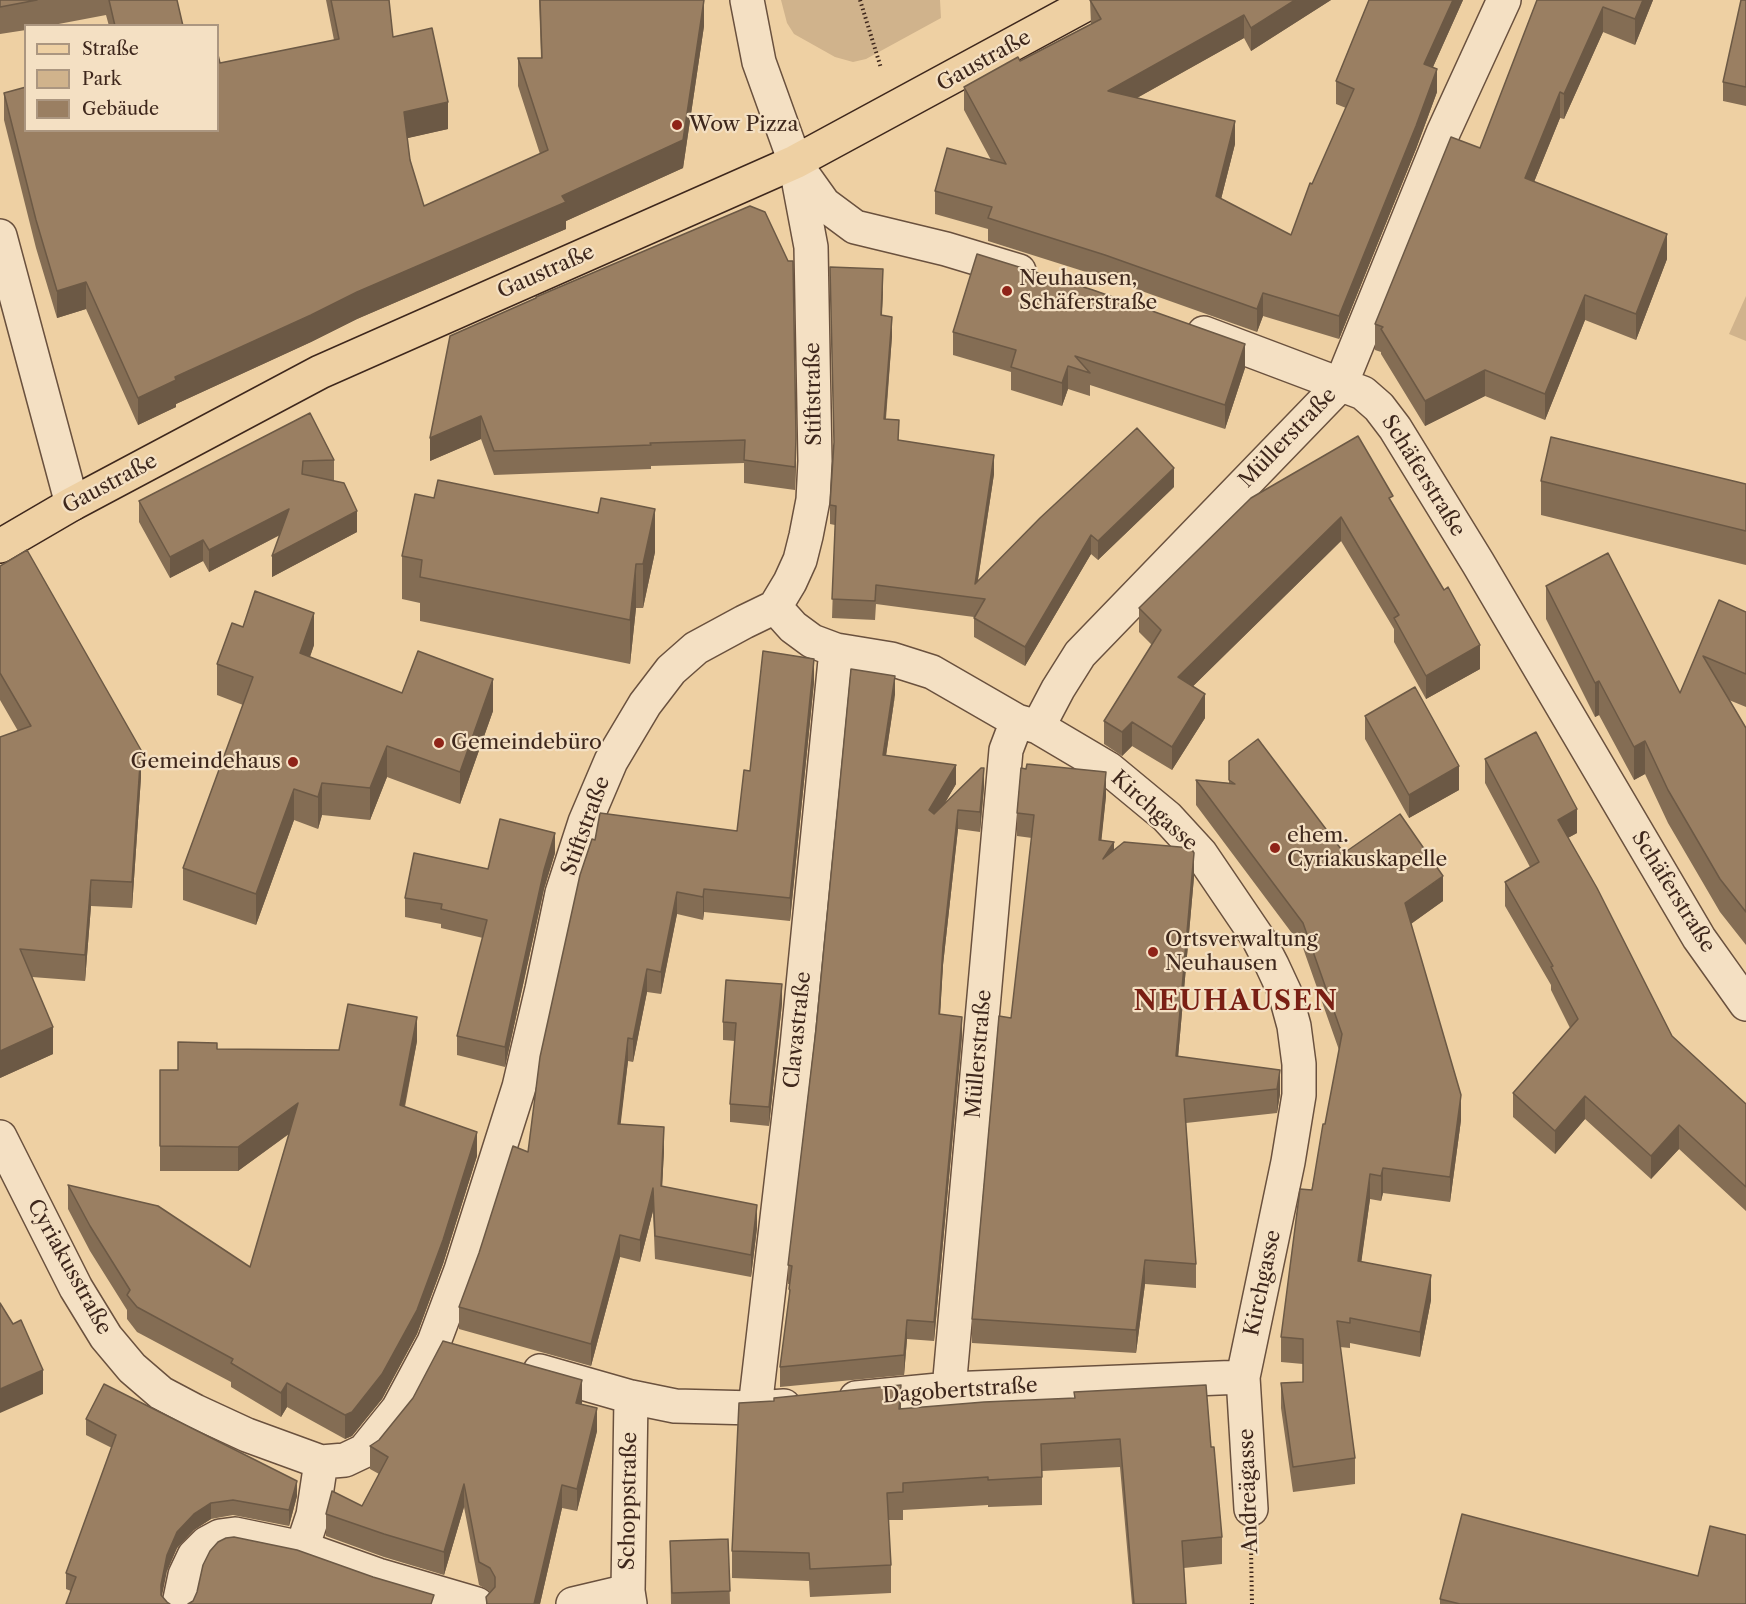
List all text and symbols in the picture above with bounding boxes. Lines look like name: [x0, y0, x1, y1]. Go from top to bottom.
legend: [24, 24, 219, 132]
street label: Gaustraße: [933, 25, 1035, 97]
text: Straße: [82, 38, 139, 60]
text: Park: [82, 68, 121, 90]
text: Gebäude: [82, 98, 159, 120]
place label: Wow Pizza: [689, 112, 798, 138]
marker: Wow Pizza: [670, 118, 684, 132]
street label: Gaustraße: [494, 239, 598, 305]
place label: Neuhausen, Schäferstraße: [1019, 266, 1157, 316]
marker: Neuhausen, Schäferstraße: [1000, 284, 1014, 298]
street label: Stiftstraße: [800, 342, 828, 446]
street label: Müllerstraße: [1234, 383, 1342, 493]
street label: Schäferstraße: [1376, 411, 1470, 541]
street label: Gaustraße: [58, 449, 162, 519]
place label: Gemeindebüro: [451, 730, 602, 756]
marker: Gemeindebüro: [432, 736, 446, 750]
place label: Gemeindehaus: [131, 749, 281, 775]
marker: Gemeindehaus: [286, 755, 300, 769]
street label: Kirchgasse: [1106, 766, 1202, 856]
street label: Stiftstraße: [556, 773, 616, 879]
place label: ehem. Cyriakuskapelle: [1287, 823, 1447, 873]
street label: Schäferstraße: [1626, 827, 1720, 957]
marker: ehem. Cyriakuskapelle: [1268, 841, 1282, 855]
place label: Ortsverwaltung Neuhausen: [1165, 927, 1318, 977]
marker: Ortsverwaltung Neuhausen: [1146, 945, 1160, 959]
street label: Clavastraße: [779, 970, 817, 1090]
district label: NEUHAUSEN: [1134, 986, 1338, 1018]
street label: Müllerstraße: [961, 989, 997, 1119]
street label: Cyriakusstraße: [21, 1195, 117, 1339]
street label: Kirchgasse: [1239, 1228, 1287, 1338]
street label: Dagobertstraße: [882, 1373, 1038, 1409]
street label: Andreägasse: [1234, 1428, 1264, 1554]
street label: Schoppstraße: [615, 1432, 643, 1570]

